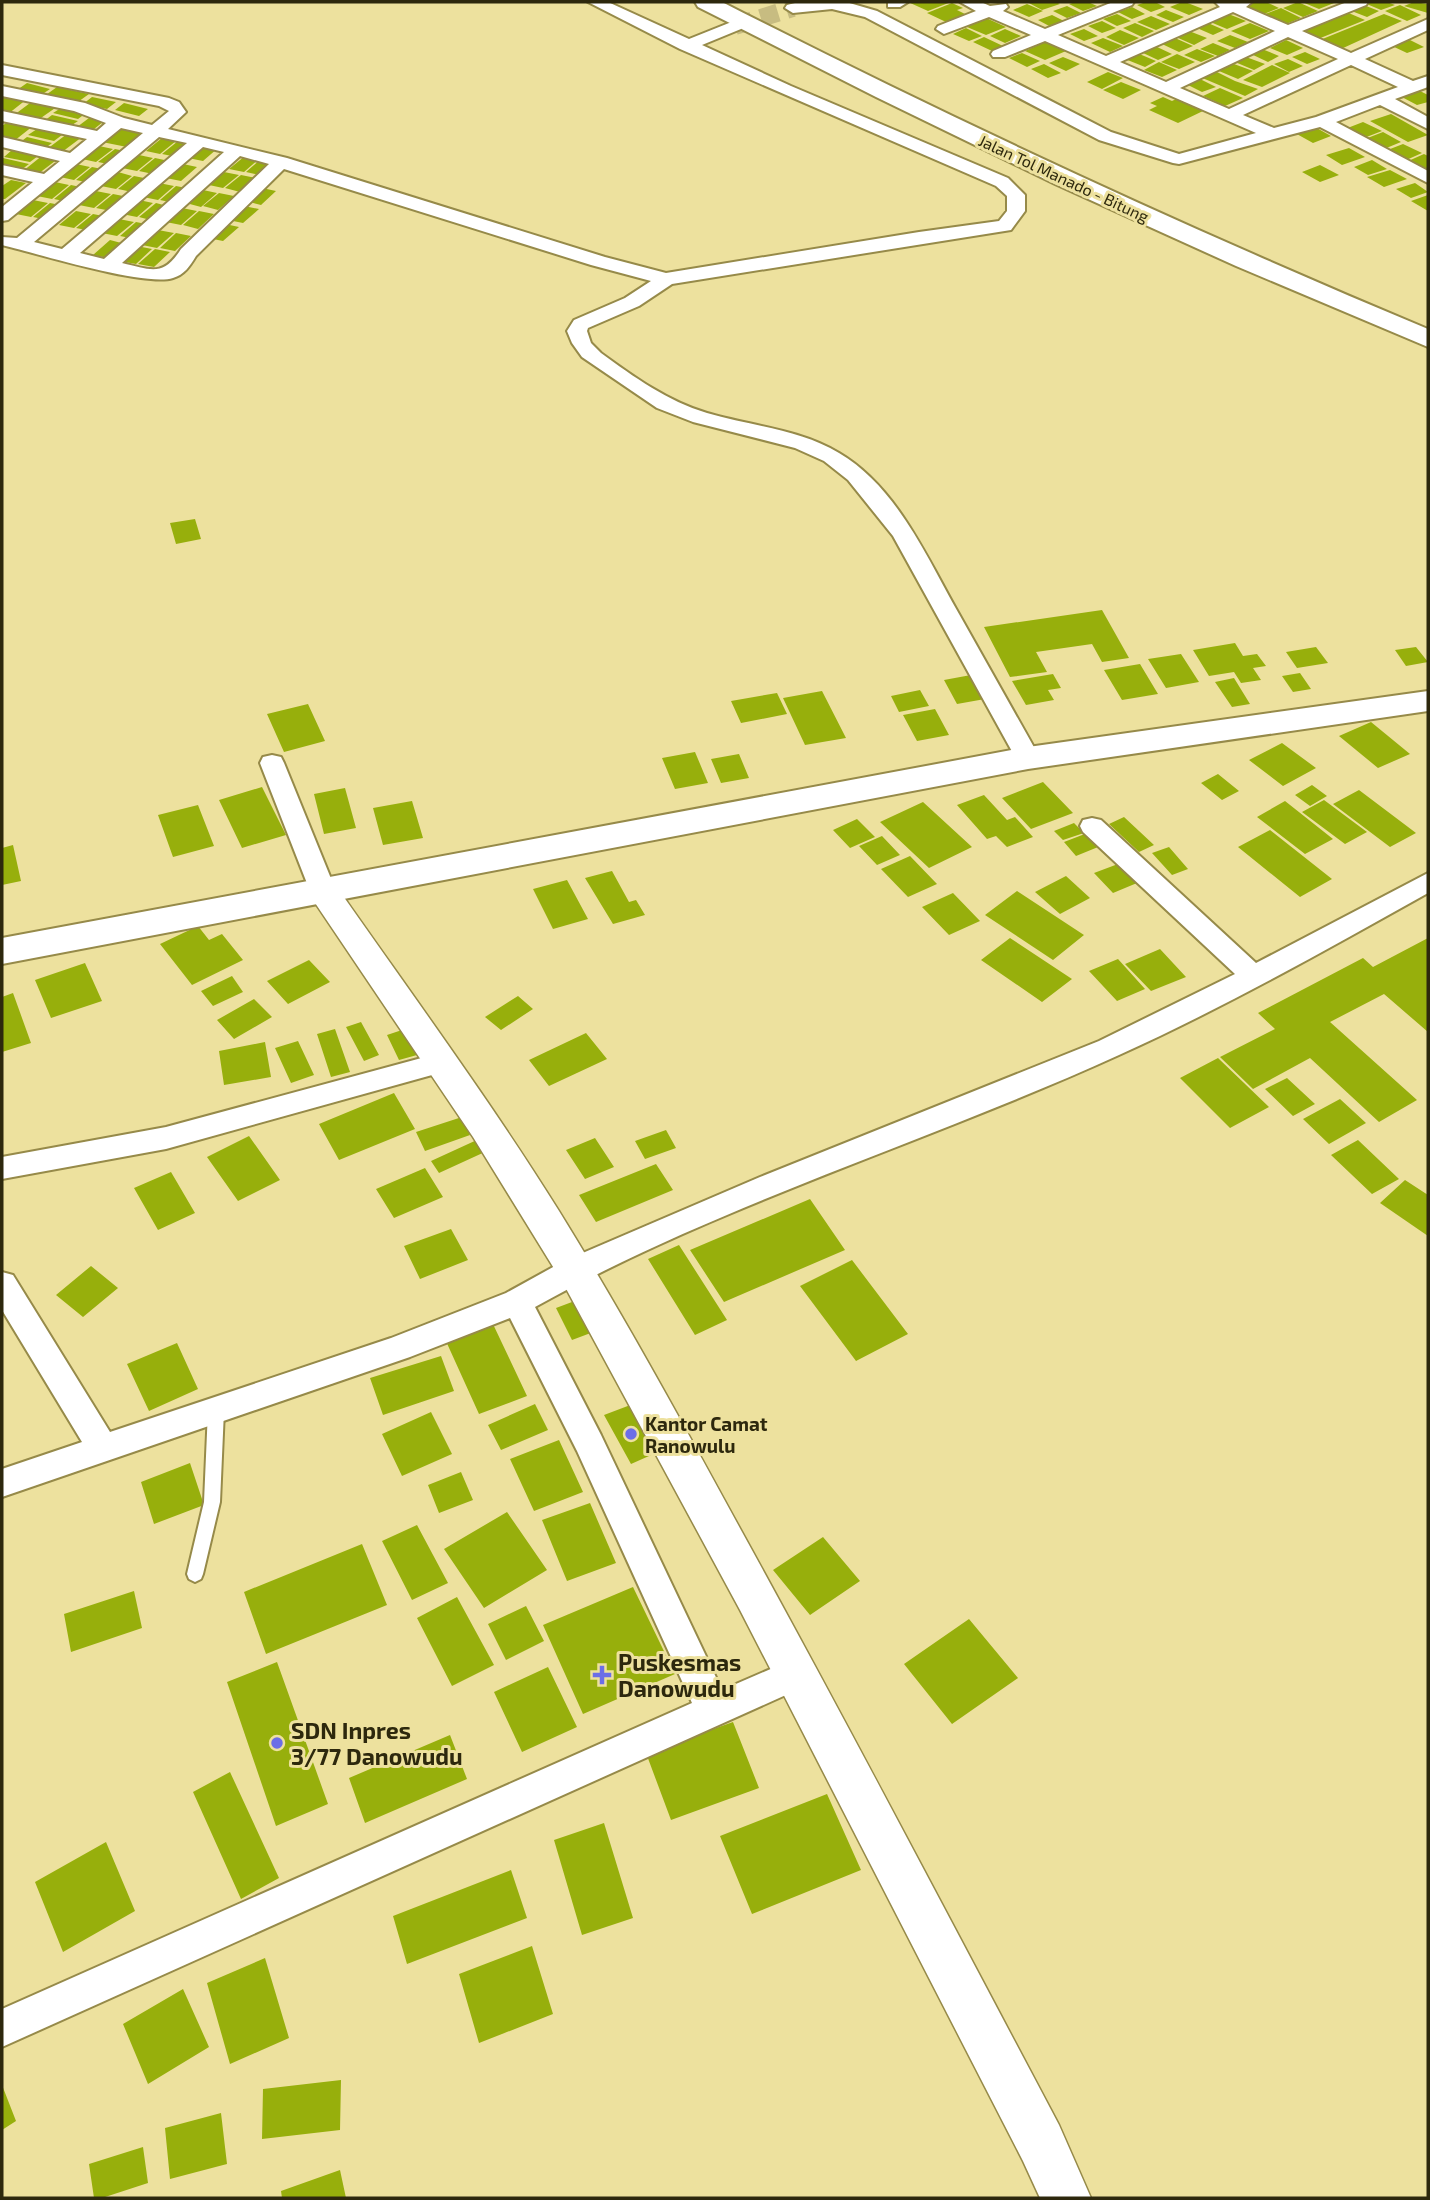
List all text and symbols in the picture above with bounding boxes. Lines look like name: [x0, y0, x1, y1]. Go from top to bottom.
street label: Jalan Tol Manado - Bitung: [976, 130, 1152, 226]
place label: Kantor Camat Ranowulu: [645, 1412, 768, 1457]
marker: Kantor Camat Ranowulu: [623, 1426, 639, 1442]
place label: Puskesmas Danowudu: [618, 1648, 741, 1702]
marker: Puskesmas Danowudu: [592, 1665, 612, 1685]
place label: SDN Inpres 3/77 Danowudu: [291, 1716, 463, 1770]
marker: SDN Inpres 3/77 Danowudu: [269, 1735, 285, 1751]

